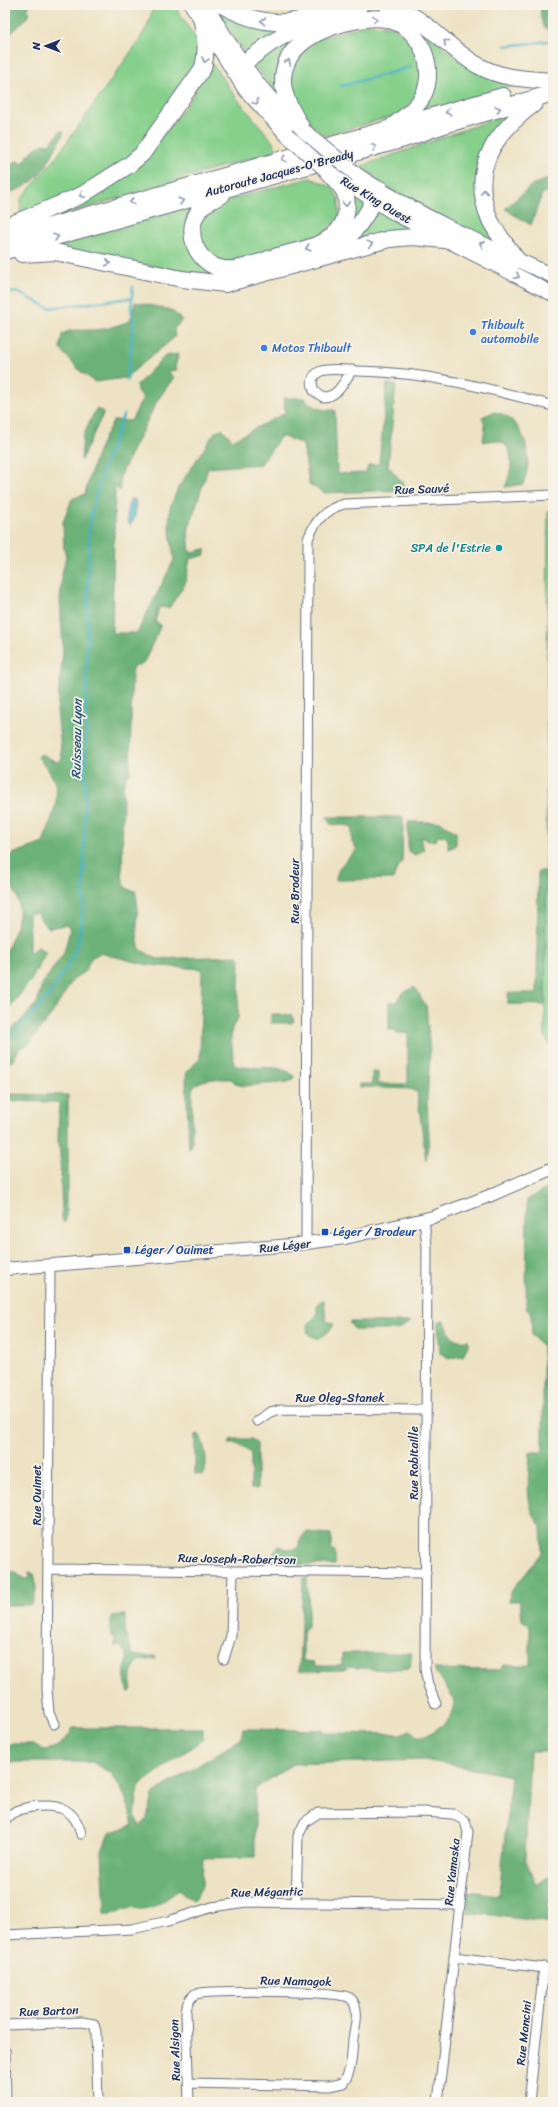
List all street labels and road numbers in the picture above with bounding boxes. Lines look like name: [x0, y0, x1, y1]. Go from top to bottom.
street label: Autoroute Jacques-O'Bready: [201, 142, 357, 204]
street label: Rue King Ouest: [336, 170, 416, 230]
street label: Rue Sauvé: [394, 477, 450, 501]
street label: Rue Brodeur: [284, 857, 306, 924]
street label: Rue Léger: [258, 1232, 313, 1260]
street label: Rue Oleg-Stanek: [295, 1387, 385, 1409]
street label: Rue Robitaille: [403, 1426, 425, 1500]
street label: Rue Ouimet: [26, 1464, 48, 1526]
street label: Rue Joseph-Robertson: [178, 1547, 297, 1571]
street label: Rue Yamaska: [438, 1836, 467, 1907]
street label: Rue Mégantic: [231, 1880, 303, 1904]
street label: Rue Namagok: [260, 1969, 332, 1993]
street label: Rue Barton: [19, 1999, 80, 2023]
street label: Rue Mancini: [510, 1999, 538, 2066]
street label: Rue Alsigon: [163, 2018, 187, 2081]

